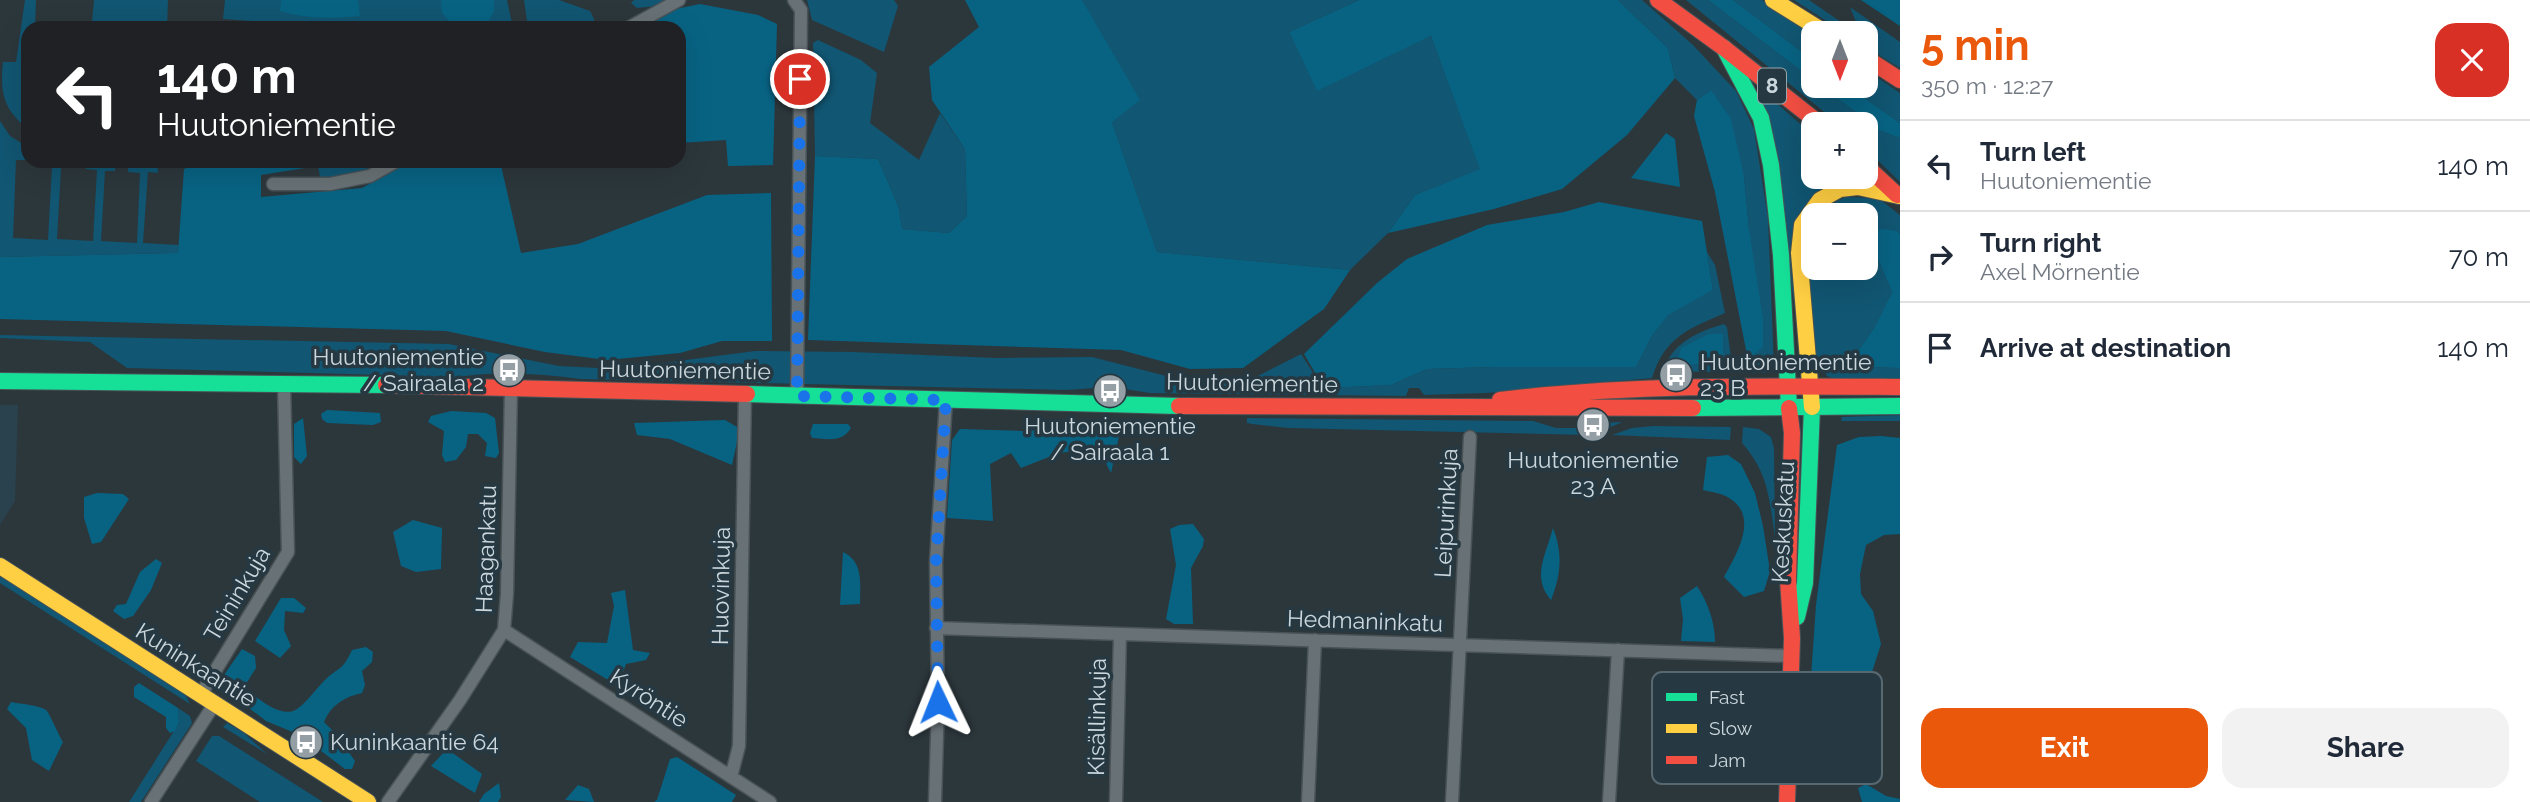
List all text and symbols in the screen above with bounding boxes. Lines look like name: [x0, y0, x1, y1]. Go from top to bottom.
north arrow: [1801, 21, 1878, 98]
map controls: [1801, 21, 1878, 280]
text: 5 min: [1921, 21, 2030, 70]
button: close: [2435, 23, 2509, 97]
text: 140 m: [157, 47, 297, 104]
icon: left: [42, 49, 133, 140]
pin: [770, 49, 830, 109]
icon: arrive: [781, 60, 819, 98]
road number: 8: [1758, 68, 1786, 104]
text: 350 m · 12:27: [1921, 72, 2053, 99]
text: Huutoniementie: [157, 106, 396, 143]
button: +: [1801, 112, 1878, 189]
text: Turn left: [1980, 137, 2086, 167]
icon: left: [1921, 147, 1959, 185]
text: 140 m: [2437, 151, 2509, 181]
text: Huutoniementie: [1980, 167, 2152, 194]
button: −: [1801, 203, 1878, 280]
text: Turn right: [1980, 228, 2101, 258]
icon: right: [1921, 238, 1959, 276]
text: 70 m: [2449, 242, 2509, 272]
text: Axel Mörnentie: [1980, 258, 2140, 285]
icon: arrive: [1921, 329, 1959, 367]
text: Arrive at destination: [1980, 333, 2231, 363]
text: 140 m: [2437, 333, 2509, 363]
place label: Huutoniementie / Sairaala 2: [312, 343, 484, 396]
place label: Huutoniementie 23 B: [1700, 348, 1872, 401]
bus stop icon: Huutoniementie / Sairaala 2: [490, 351, 528, 389]
street label: Huutoniementie: [599, 355, 771, 384]
bus stop icon: Huutoniementie 23 B: [1657, 356, 1695, 394]
street label: Huutoniementie: [1166, 368, 1338, 397]
bus stop icon: Huutoniementie / Sairaala 1: [1091, 372, 1129, 410]
bus stop icon: Huutoniementie 23 A: [1574, 406, 1612, 444]
place label: Huutoniementie / Sairaala 1: [1024, 412, 1196, 465]
place label: Huutoniementie 23 A: [1507, 446, 1679, 499]
street label: Leipurinkuja: [1429, 448, 1462, 578]
street label: Keskuskatu: [1766, 461, 1799, 583]
street label: Haagankatu: [470, 485, 501, 613]
street label: Huovinkuja: [706, 527, 735, 645]
street label: Teininkuja: [198, 542, 275, 646]
street label: Hedmaninkatu: [1287, 604, 1443, 637]
street label: Kuninkaantie: [131, 617, 261, 712]
street label: Kisällinkuja: [1082, 658, 1111, 776]
street label: Kyröntie: [605, 662, 693, 733]
position arrow: [901, 665, 975, 739]
legend: [1652, 672, 1882, 784]
text: Fast: [1709, 686, 1745, 708]
button: Exit: [1921, 708, 2208, 788]
button: Share: [2222, 708, 2509, 788]
text: Slow: [1709, 717, 1753, 739]
bus stop icon: Kuninkaantie 64: [287, 723, 325, 761]
place label: Kuninkaantie 64: [330, 728, 499, 755]
text: Jam: [1709, 749, 1746, 771]

